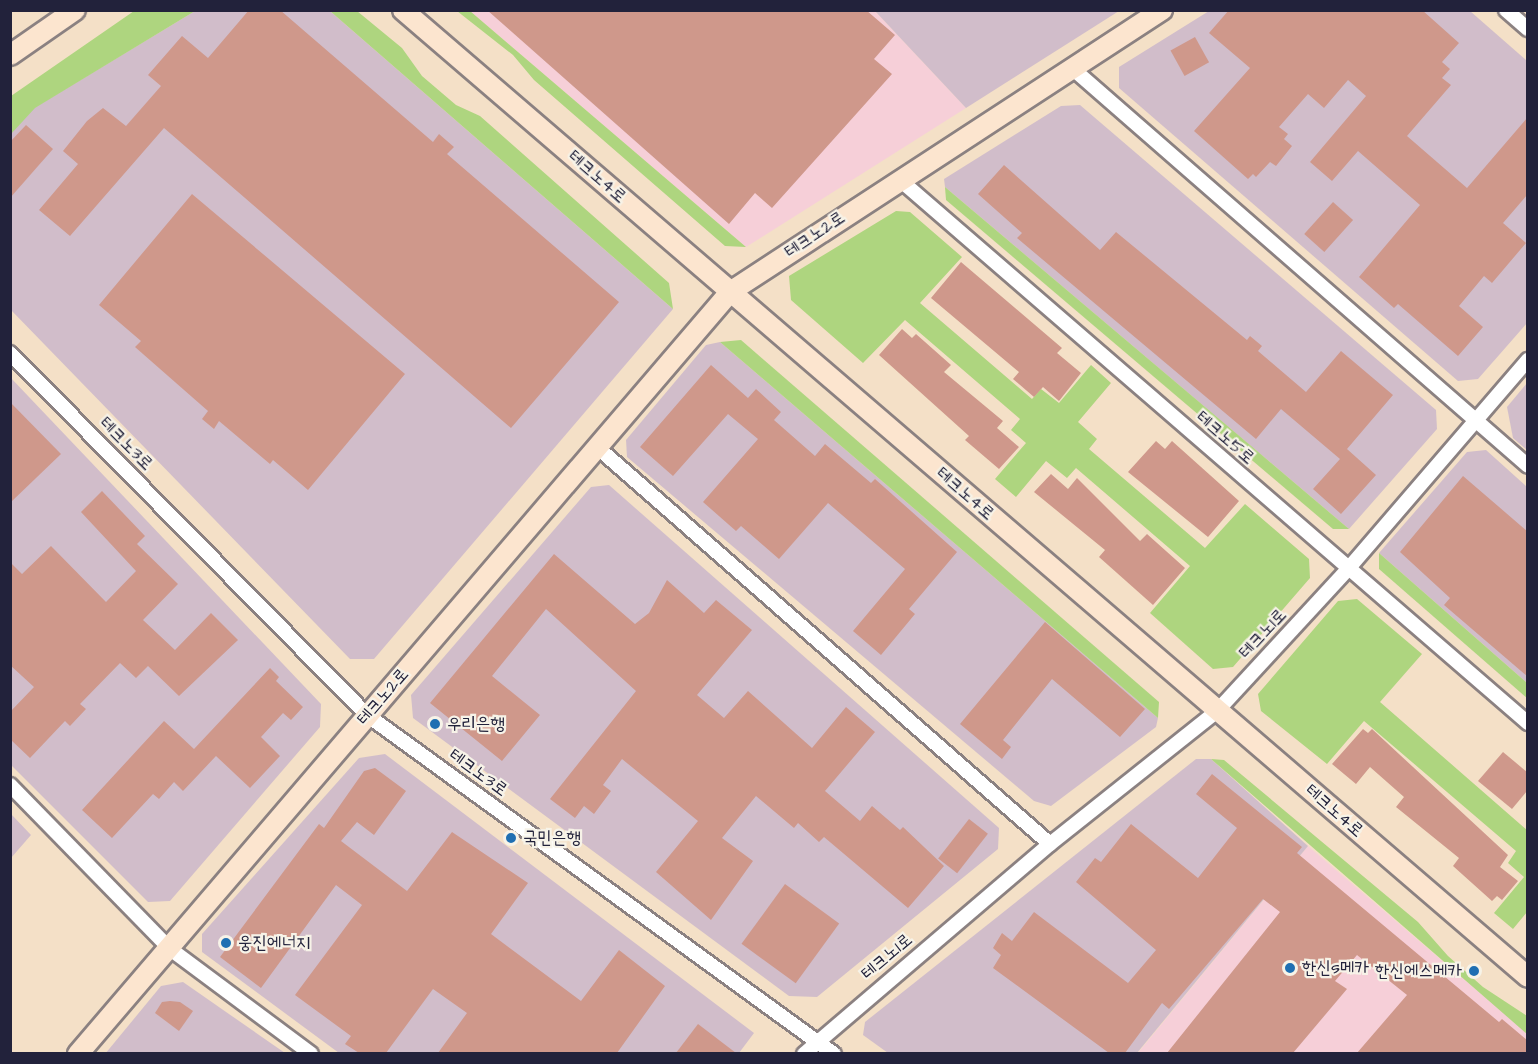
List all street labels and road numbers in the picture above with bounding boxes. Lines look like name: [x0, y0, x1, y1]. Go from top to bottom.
street label: 테크노4로: [563, 146, 631, 208]
street label: 테크노2로: [781, 207, 849, 263]
street label: 테크노5로: [1191, 407, 1259, 469]
street label: 테크노3로: [95, 413, 157, 475]
street label: 테크노4로: [931, 463, 999, 525]
street label: 테크노1로: [1235, 605, 1291, 663]
street label: 테크노2로: [352, 664, 414, 730]
street label: 테크노3로: [445, 745, 511, 801]
street label: 테크노4로: [1300, 780, 1368, 842]
street label: 테크노1로: [857, 929, 917, 985]

